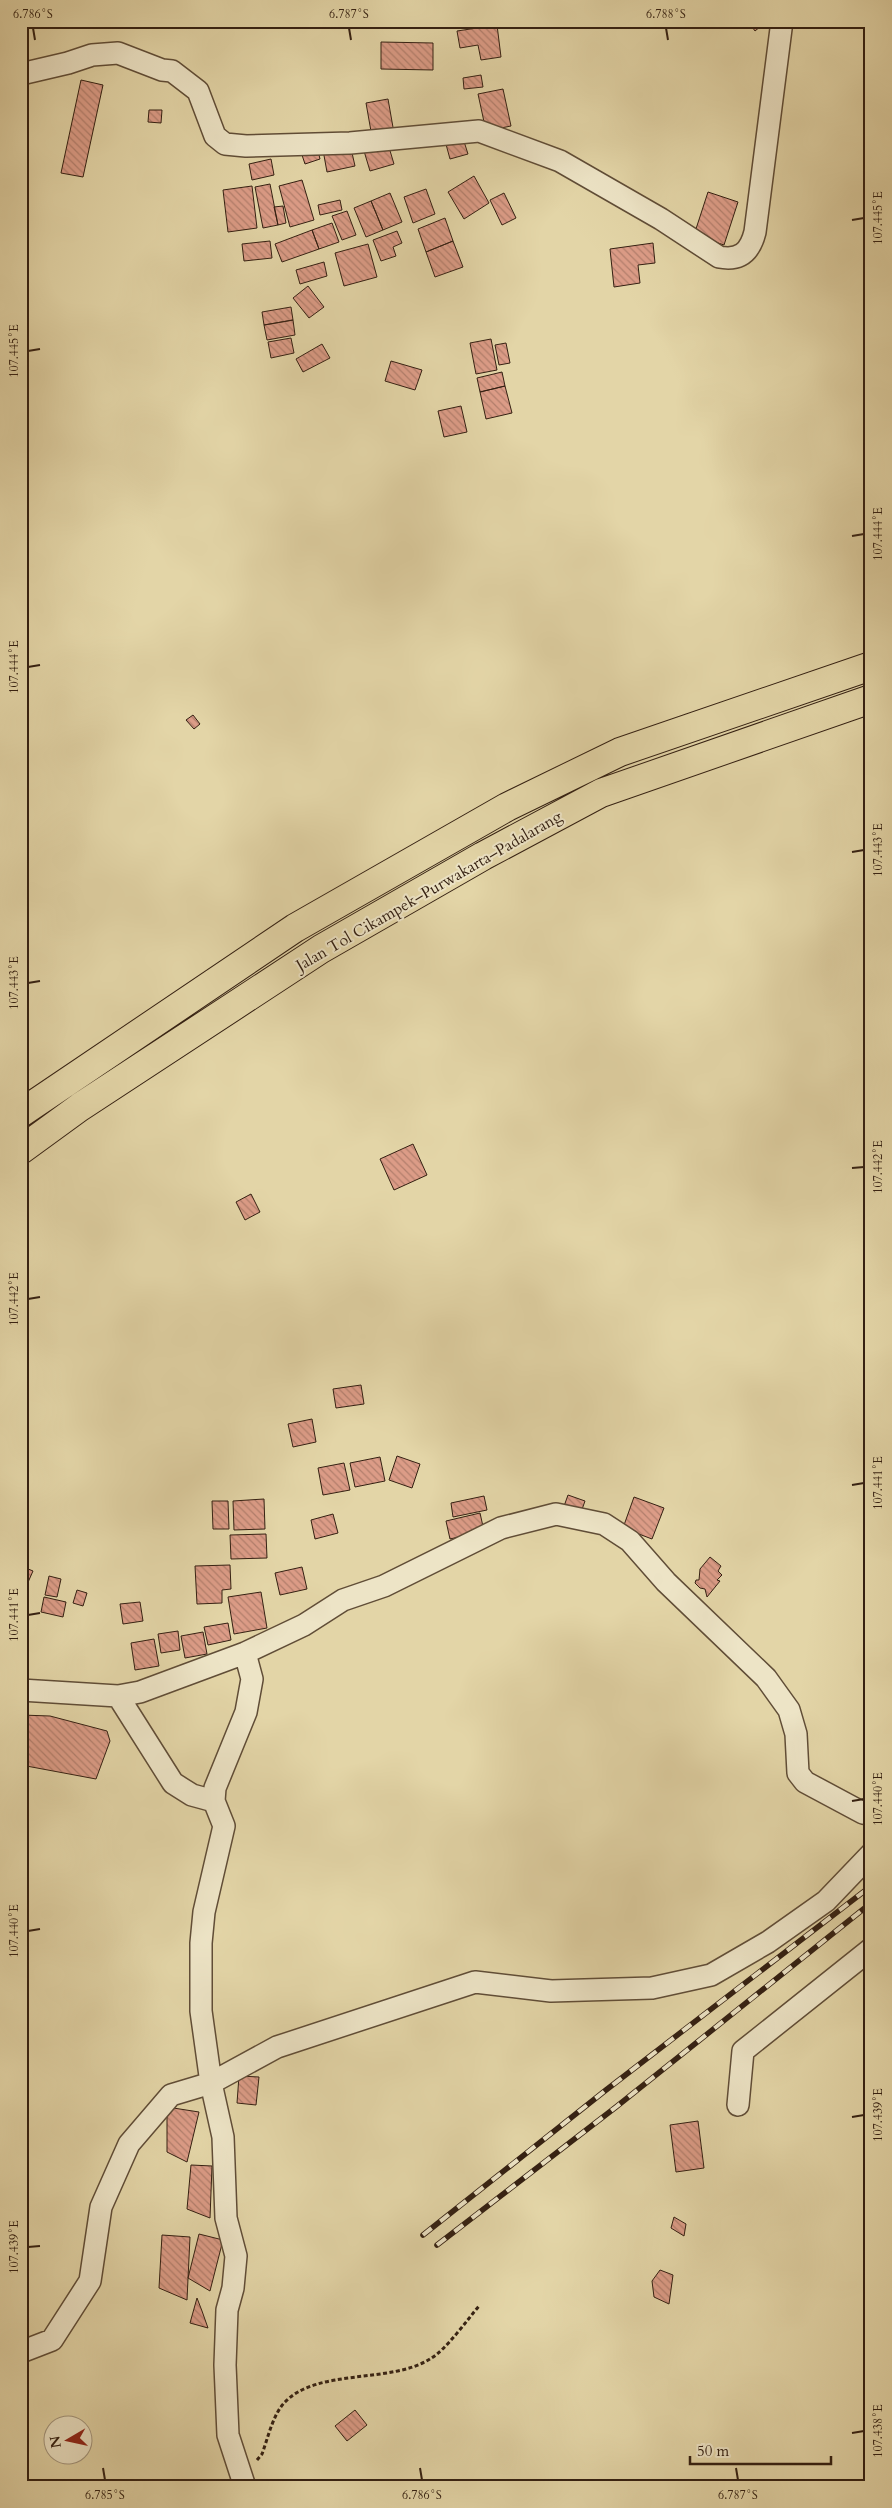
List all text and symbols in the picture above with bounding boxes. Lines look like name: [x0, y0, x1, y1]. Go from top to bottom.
text: 6.786°S: [13, 6, 53, 22]
text: 6.787°S: [329, 6, 369, 22]
text: 6.788°S: [646, 6, 686, 22]
text: 107.445°E: [870, 191, 886, 245]
text: 107.445°E: [6, 324, 22, 378]
text: 107.444°E: [870, 507, 886, 561]
text: 107.444°E: [6, 640, 22, 694]
street label: Jalan Tol Cikampek–Purwakarta–Padalarang: [290, 806, 566, 977]
text: 107.443°E: [870, 823, 886, 877]
text: 107.443°E: [6, 956, 22, 1010]
text: 107.442°E: [870, 1140, 886, 1194]
text: 107.442°E: [6, 1272, 22, 1326]
text: 107.441°E: [870, 1456, 886, 1510]
text: 107.441°E: [6, 1588, 22, 1642]
text: 107.440°E: [870, 1772, 886, 1826]
text: 107.440°E: [6, 1904, 22, 1958]
text: 107.439°E: [870, 2088, 886, 2142]
text: 107.439°E: [6, 2220, 22, 2274]
text: 107.438°E: [870, 2404, 886, 2458]
north arrow: [42, 2416, 92, 2466]
scale bar: [690, 2433, 831, 2465]
text: N: [45, 2434, 66, 2449]
text: 50 m: [697, 2441, 729, 2461]
text: 6.785°S: [85, 2487, 125, 2503]
text: 6.786°S: [402, 2487, 442, 2503]
text: 6.787°S: [718, 2487, 758, 2503]

